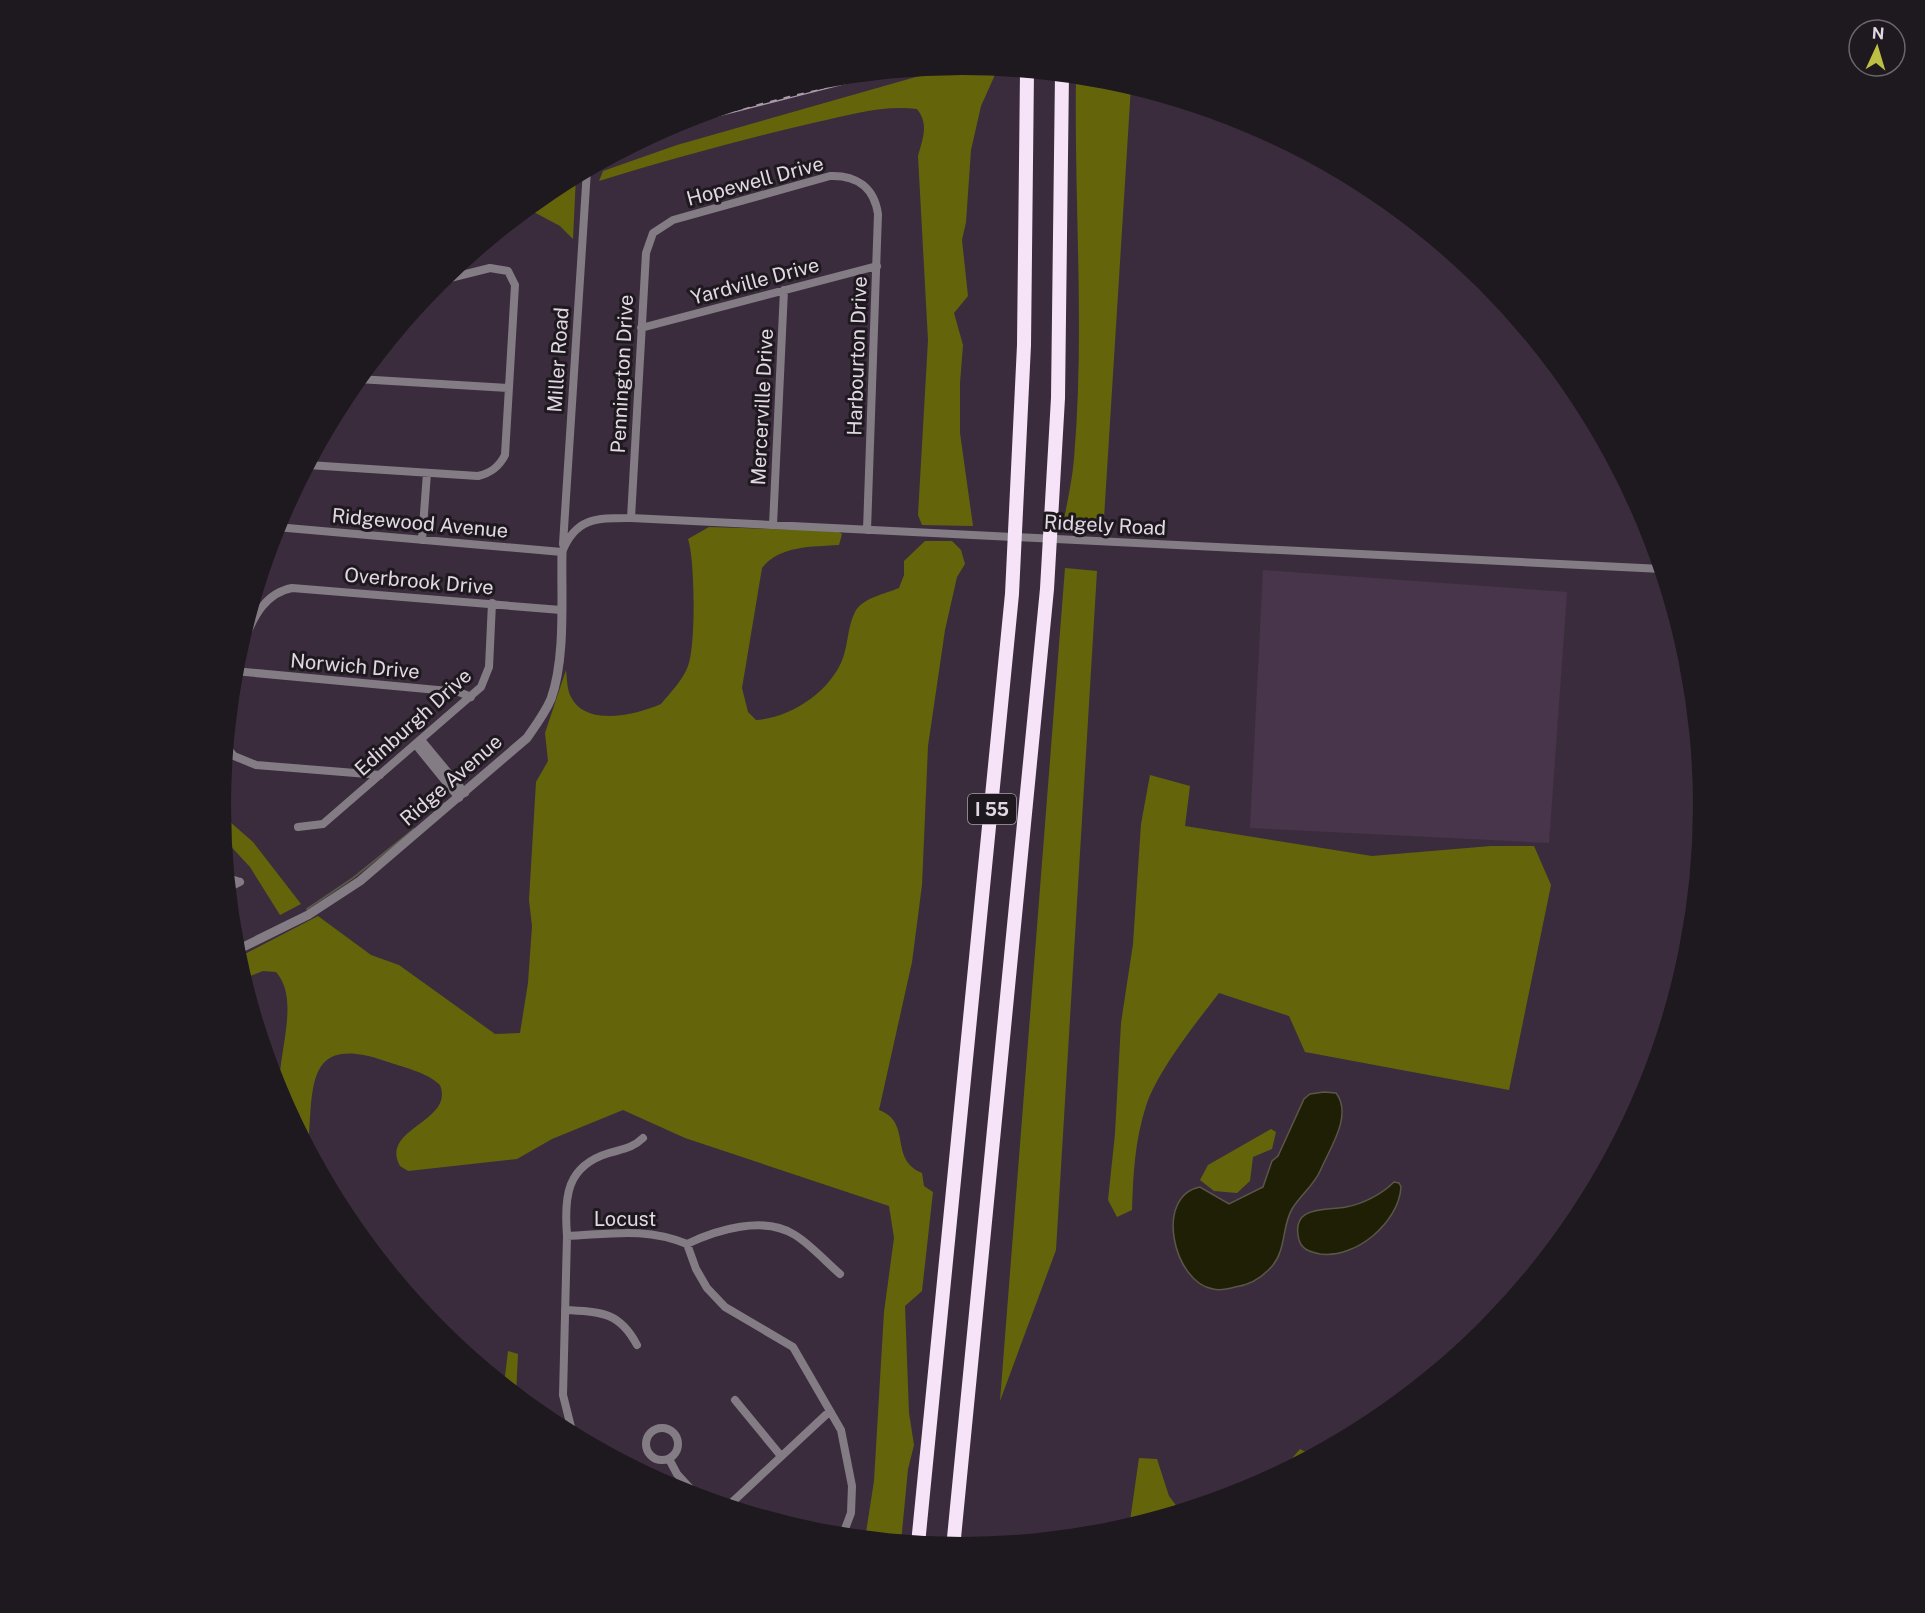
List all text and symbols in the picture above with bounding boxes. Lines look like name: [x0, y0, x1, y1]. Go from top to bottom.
north arrow: [1847, 18, 1907, 78]
text: N: [1871, 24, 1885, 43]
street label: Hopewell Drive: [684, 151, 826, 211]
street label: Yardville Drive: [688, 252, 822, 310]
street label: Harbourton Drive: [842, 276, 872, 436]
street label: Pennington Drive: [606, 294, 638, 454]
street label: Miller Road: [542, 307, 574, 413]
street label: Mercerville Drive: [746, 328, 778, 486]
street label: Ridgewood Avenue: [331, 503, 509, 543]
street label: Ridgely Road: [1043, 510, 1167, 540]
street label: Overbrook Drive: [343, 563, 495, 599]
street label: Norwich Drive: [289, 648, 421, 684]
street label: Edinburgh Drive: [350, 663, 476, 781]
street label: Ridge Avenue: [395, 729, 507, 831]
road number: I 55: [968, 794, 1016, 824]
street label: Locust: [594, 1207, 656, 1231]

